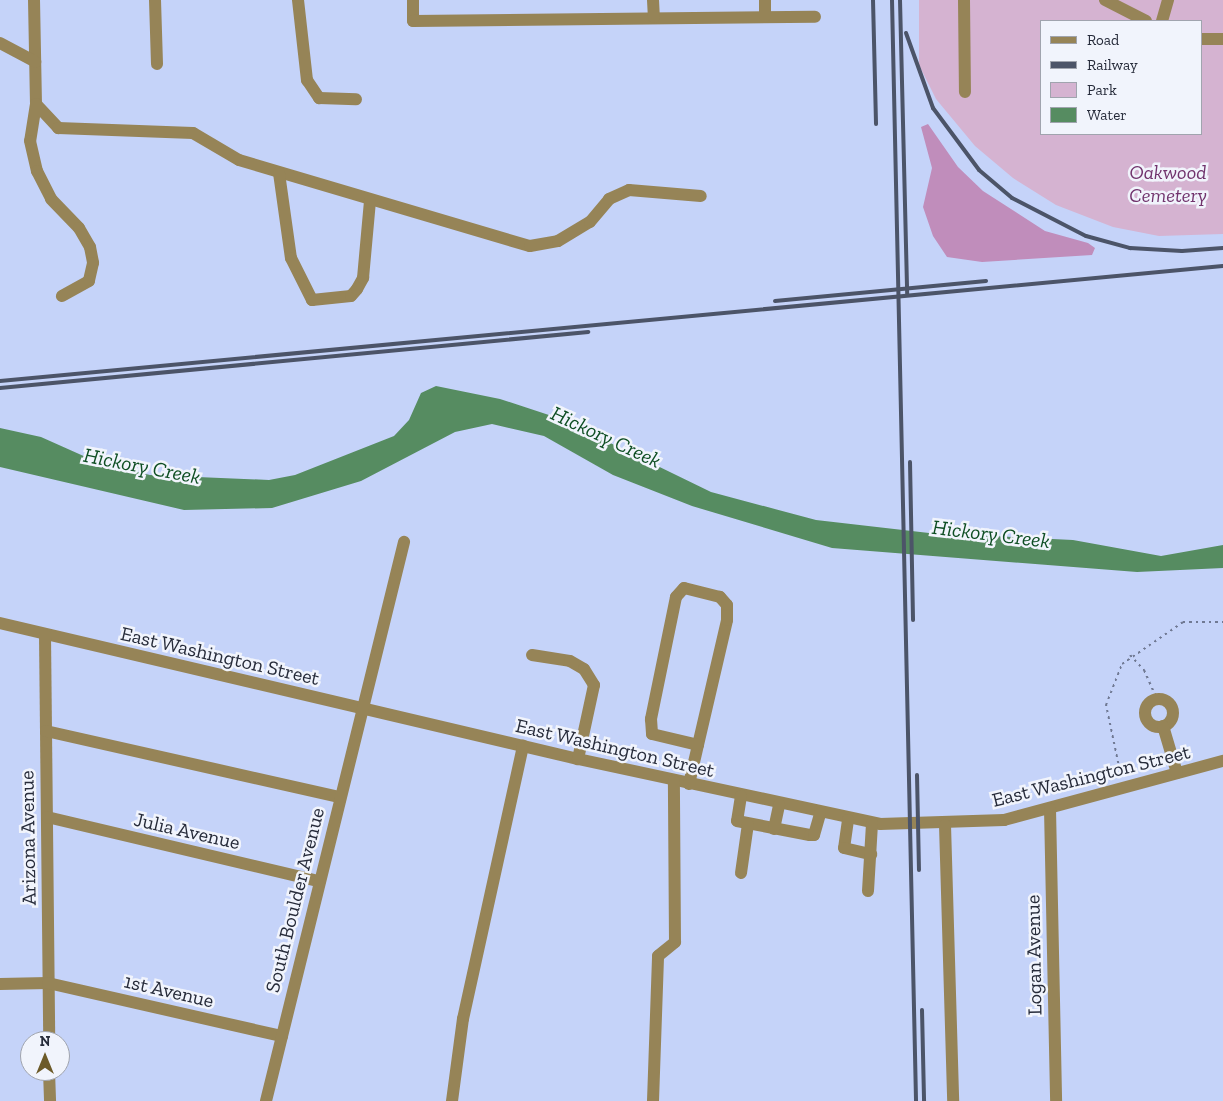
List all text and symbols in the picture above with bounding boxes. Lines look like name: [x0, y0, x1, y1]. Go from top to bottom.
legend: [1040, 20, 1203, 135]
text: Road: [1087, 31, 1119, 49]
text: Railway: [1087, 56, 1138, 74]
text: Park: [1087, 81, 1117, 99]
text: Water: [1087, 106, 1127, 124]
park label: Oakwood Cemetery: [1129, 161, 1207, 208]
water label: Hickory Creek: [547, 401, 665, 473]
water label: Hickory Creek: [81, 442, 203, 490]
water label: Hickory Creek: [931, 514, 1051, 554]
street label: East Washington Street: [118, 621, 322, 691]
street label: East Washington Street: [513, 713, 717, 783]
street label: East Washington Street: [989, 740, 1193, 812]
street label: Arizona Avenue: [15, 770, 41, 906]
street label: South Boulder Avenue: [260, 805, 330, 995]
street label: Julia Avenue: [131, 807, 243, 855]
street label: Logan Avenue: [1021, 894, 1047, 1016]
street label: 1st Avenue: [122, 969, 216, 1013]
north arrow: [20, 1031, 70, 1081]
text: N: [40, 1033, 50, 1050]

